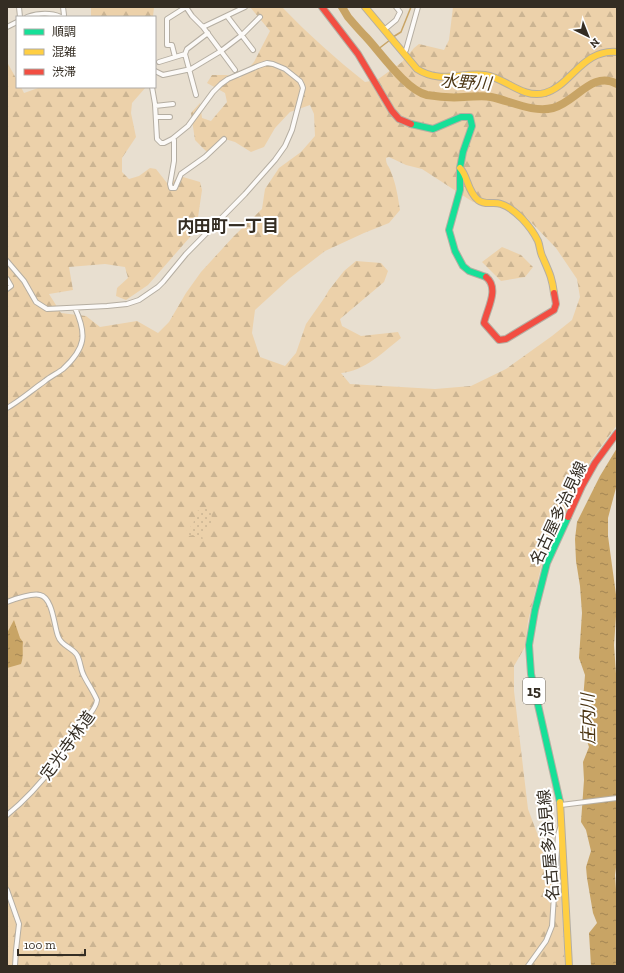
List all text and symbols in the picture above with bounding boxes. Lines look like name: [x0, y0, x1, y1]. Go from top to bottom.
legend: [16, 16, 156, 88]
north arrow: [568, 16, 608, 56]
text: 順調: [52, 25, 76, 39]
text: N: [587, 35, 602, 51]
text: 混雑: [52, 45, 76, 59]
text: 渋滞: [52, 65, 76, 79]
water label: 水野川: [440, 70, 494, 94]
district label: 内田町一丁目: [177, 216, 279, 236]
street label: 名古屋多治見線: [526, 458, 591, 568]
road number: 15: [523, 678, 545, 704]
water label: 庄内川: [578, 691, 598, 745]
street label: 定光寺林道: [36, 707, 99, 783]
street label: 名古屋多治見線: [534, 788, 563, 902]
scale bar: [18, 931, 85, 957]
text: 100 m: [24, 938, 56, 952]

